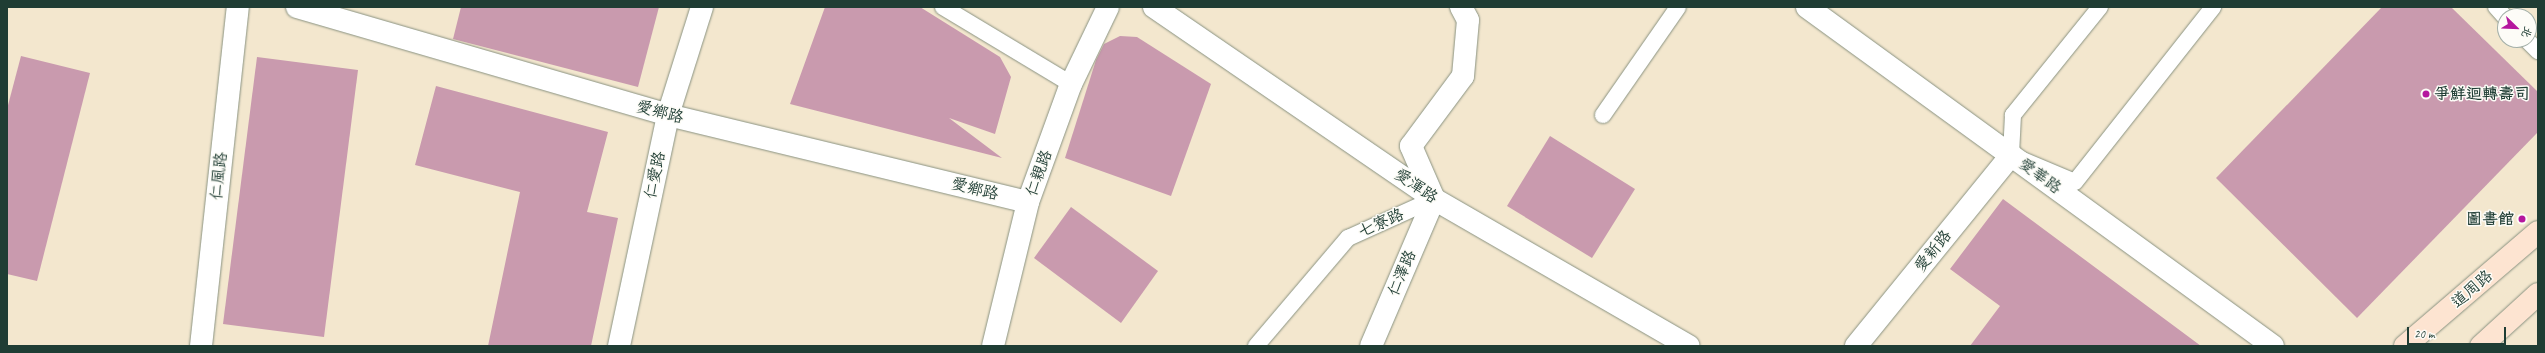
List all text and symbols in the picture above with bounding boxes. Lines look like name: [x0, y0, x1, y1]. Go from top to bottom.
north arrow: [2497, 8, 2537, 48]
text: 北: [2519, 25, 2536, 40]
place label: 爭鮮迴轉壽司: [2434, 84, 2530, 104]
marker: 爭鮮迴轉壽司: [2421, 89, 2431, 99]
street label: 愛鄉路: [634, 97, 686, 127]
street label: 仁親路: [1022, 147, 1056, 199]
street label: 仁愛路: [641, 150, 669, 200]
street label: 仁風路: [207, 151, 231, 201]
street label: 愛華路: [2015, 154, 2065, 198]
street label: 愛渾路: [1391, 165, 1441, 207]
street label: 愛鄉路: [949, 174, 1001, 204]
street label: 七寮路: [1355, 204, 1407, 242]
place label: 圖書館: [2466, 209, 2514, 229]
marker: 圖書館: [2517, 214, 2527, 224]
street label: 愛新路: [1910, 226, 1956, 276]
street label: 仁澤路: [1384, 247, 1420, 299]
street label: 道周路: [2448, 266, 2496, 312]
scale bar: [2409, 319, 2508, 345]
text: 20 m: [2414, 326, 2434, 342]

